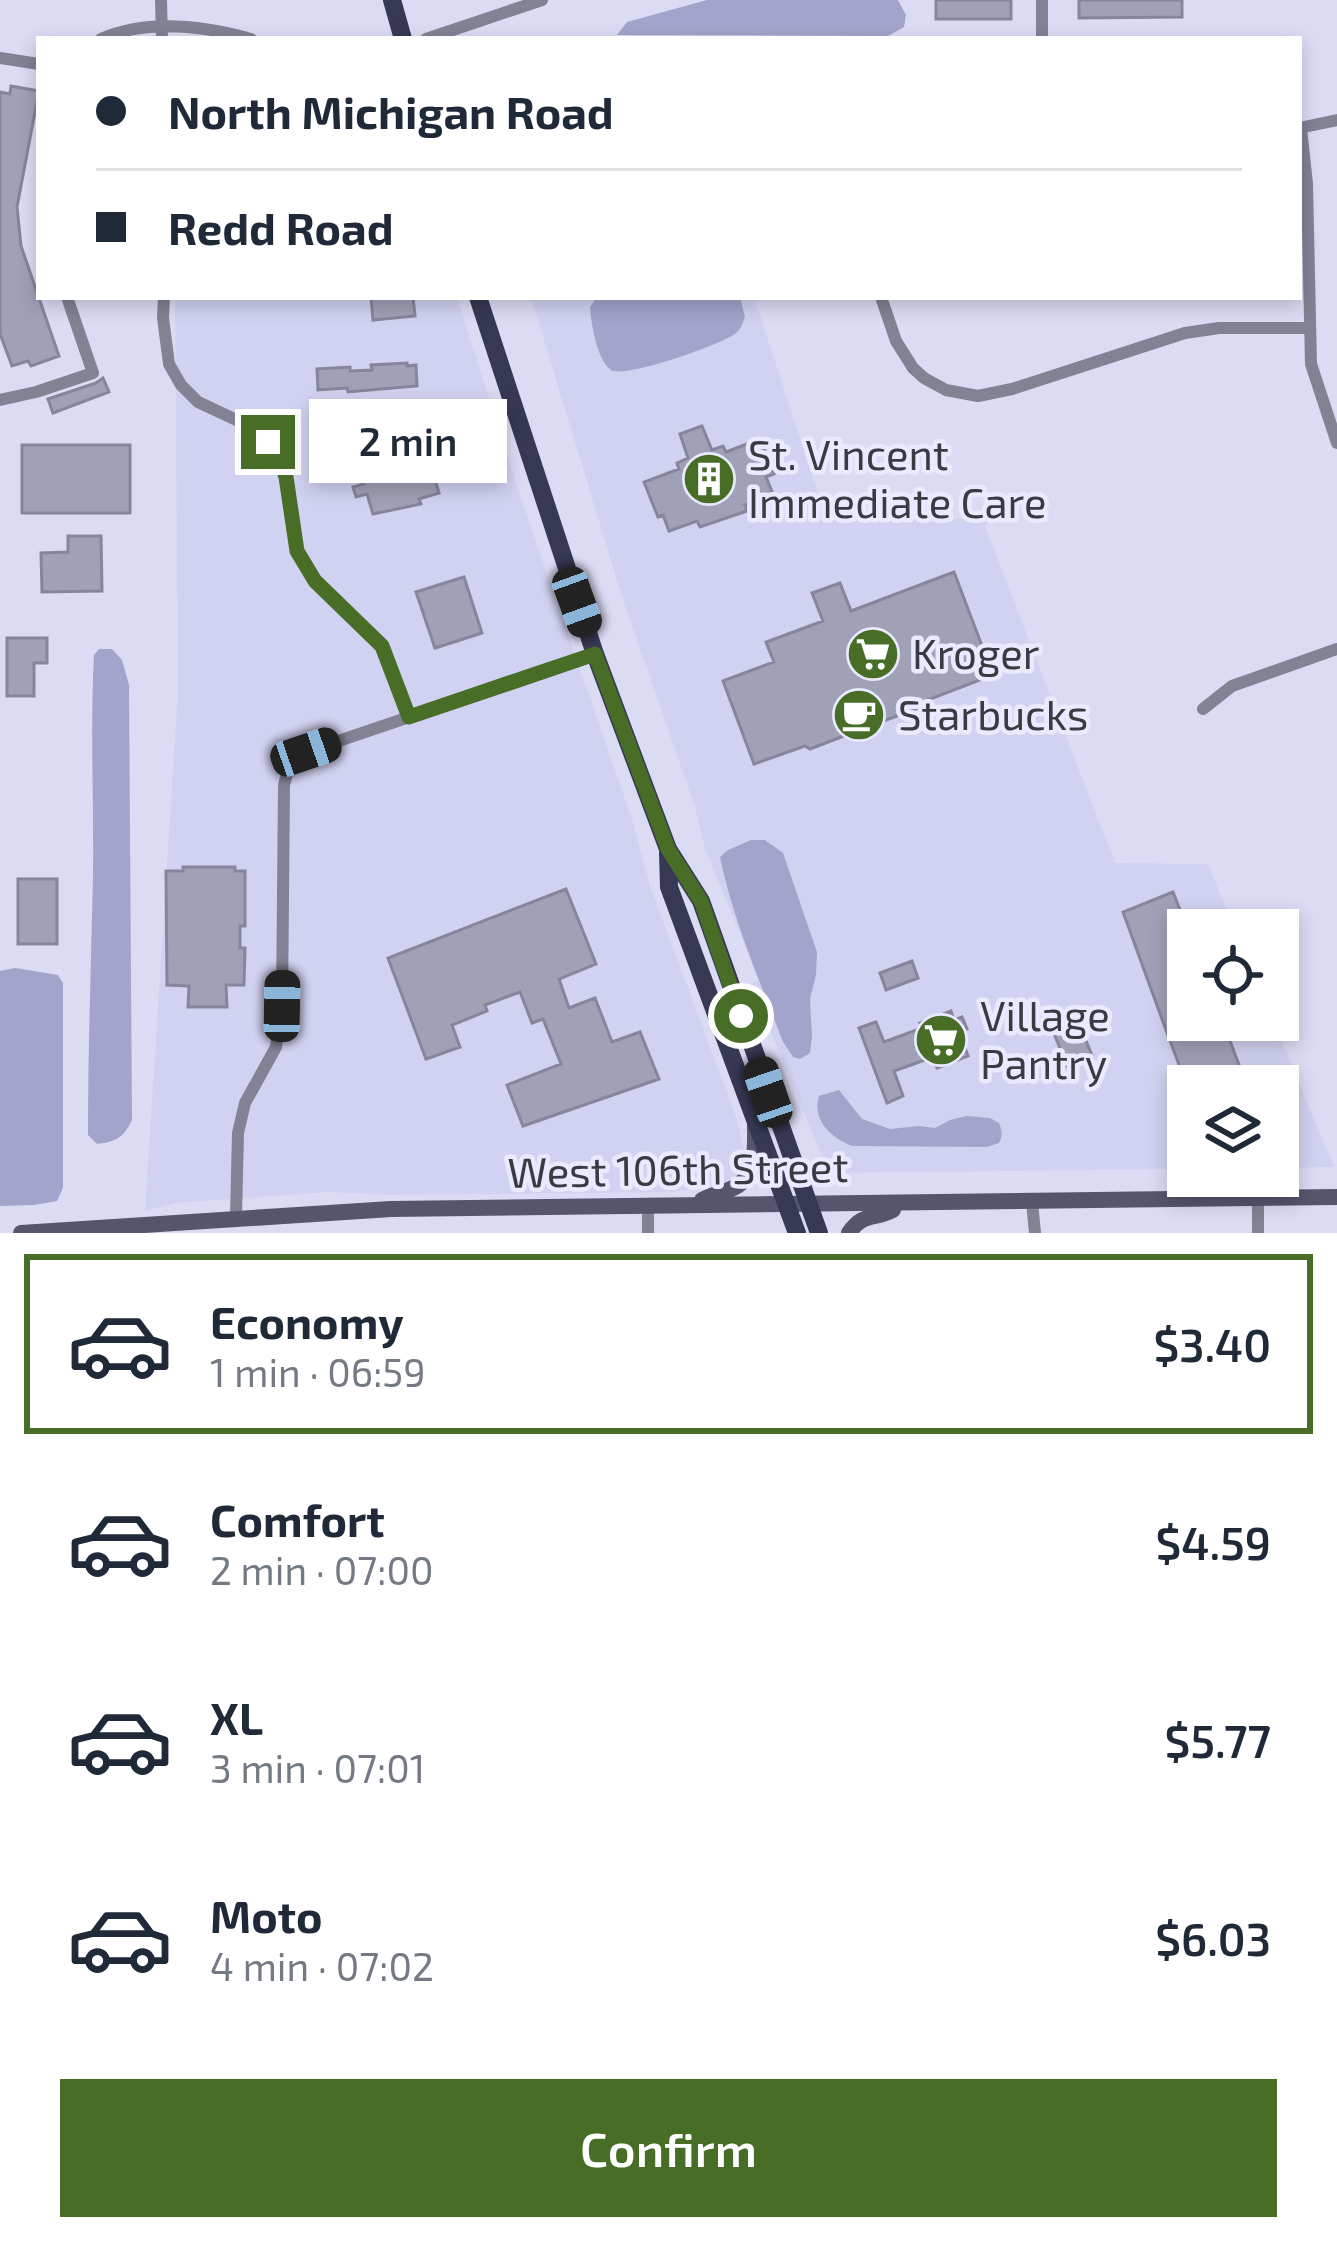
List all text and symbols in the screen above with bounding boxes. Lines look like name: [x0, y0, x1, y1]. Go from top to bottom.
text: North Michigan Road: [168, 84, 614, 138]
text: Redd Road: [168, 200, 394, 254]
callout: 2 min: [310, 400, 508, 484]
route end: [241, 415, 295, 469]
text: 2 min: [359, 417, 457, 464]
place label: St. Vincent Immediate Care: [748, 428, 1046, 526]
building icon: St. Vincent Immediate Care: [681, 451, 737, 507]
car: [548, 562, 606, 642]
supermarket icon: Kroger: [845, 626, 901, 682]
place label: Kroger: [912, 627, 1040, 677]
cafe icon: Starbucks: [831, 687, 887, 743]
place label: Starbucks: [898, 688, 1088, 738]
car: [266, 723, 346, 781]
map controls: [1167, 909, 1299, 1197]
button: locate: [1167, 909, 1299, 1041]
car: [263, 970, 301, 1042]
route start: [714, 989, 768, 1043]
place label: Village Pantry: [980, 989, 1110, 1087]
supermarket icon: Village Pantry: [913, 1012, 969, 1068]
car: [739, 1052, 797, 1132]
button: layers: [1167, 1065, 1299, 1197]
street label: West 106th Street: [507, 1140, 849, 1196]
icon: car: [66, 1290, 174, 1398]
text: Economy: [210, 1294, 404, 1348]
text: $3.40: [1153, 1317, 1271, 1371]
text: 1 min · 06:59: [210, 1348, 426, 1395]
icon: car: [66, 1488, 174, 1596]
text: Comfort: [210, 1492, 385, 1546]
text: $4.59: [1156, 1515, 1271, 1569]
text: 2 min · 07:00: [210, 1546, 433, 1593]
icon: car: [66, 1686, 174, 1794]
text: XL: [210, 1690, 263, 1744]
text: $5.77: [1165, 1713, 1271, 1767]
text: 3 min · 07:01: [210, 1744, 425, 1791]
icon: car: [66, 1884, 174, 1992]
text: Moto: [210, 1888, 323, 1942]
text: $6.03: [1155, 1911, 1271, 1965]
text: 4 min · 07:02: [210, 1942, 434, 1989]
button: Confirm: [60, 2079, 1277, 2217]

